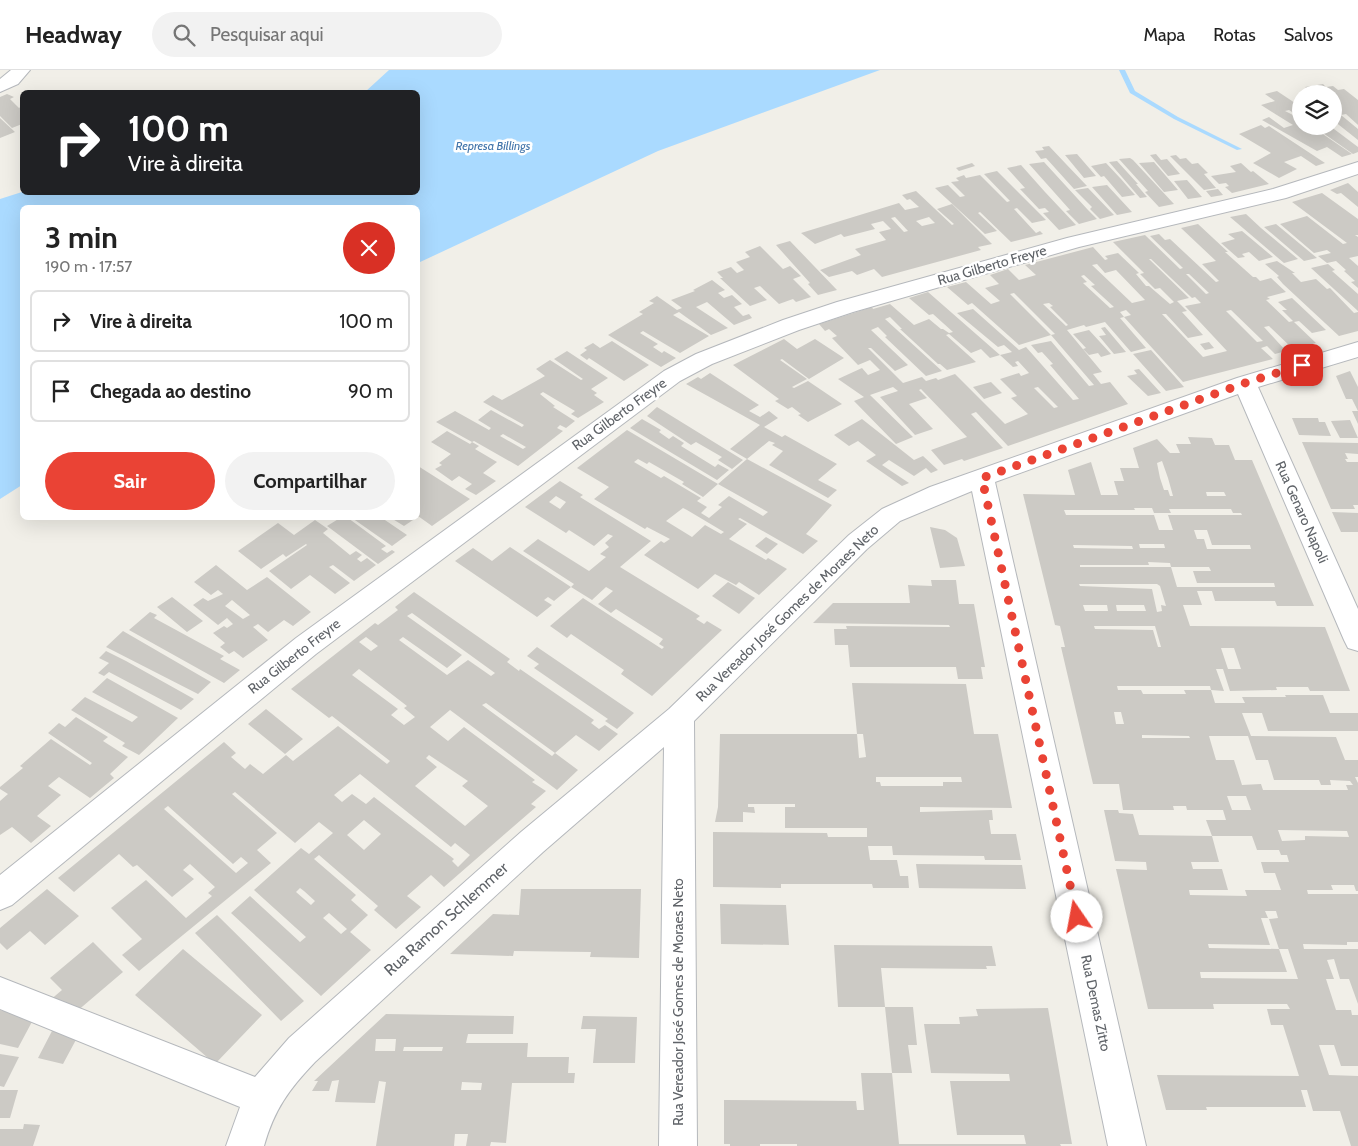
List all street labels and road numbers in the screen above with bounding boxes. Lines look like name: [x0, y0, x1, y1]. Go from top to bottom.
street label: Rua Gilberto Freyre: [935, 241, 1049, 289]
street label: Rua Gilberto Freyre: [568, 374, 670, 454]
street label: Rua Genaro Napoli: [1271, 458, 1333, 566]
street label: Rua Vereador José Gomes de Moraes Neto: [692, 520, 882, 705]
street label: Rua Gilberto Freyre: [244, 614, 344, 698]
street label: Rua Ramon Schlemmer: [380, 858, 513, 980]
street label: Rua Vereador José Gomes de Moraes Neto: [669, 878, 687, 1126]
street label: Rua Demas Zitto: [1077, 953, 1115, 1053]

